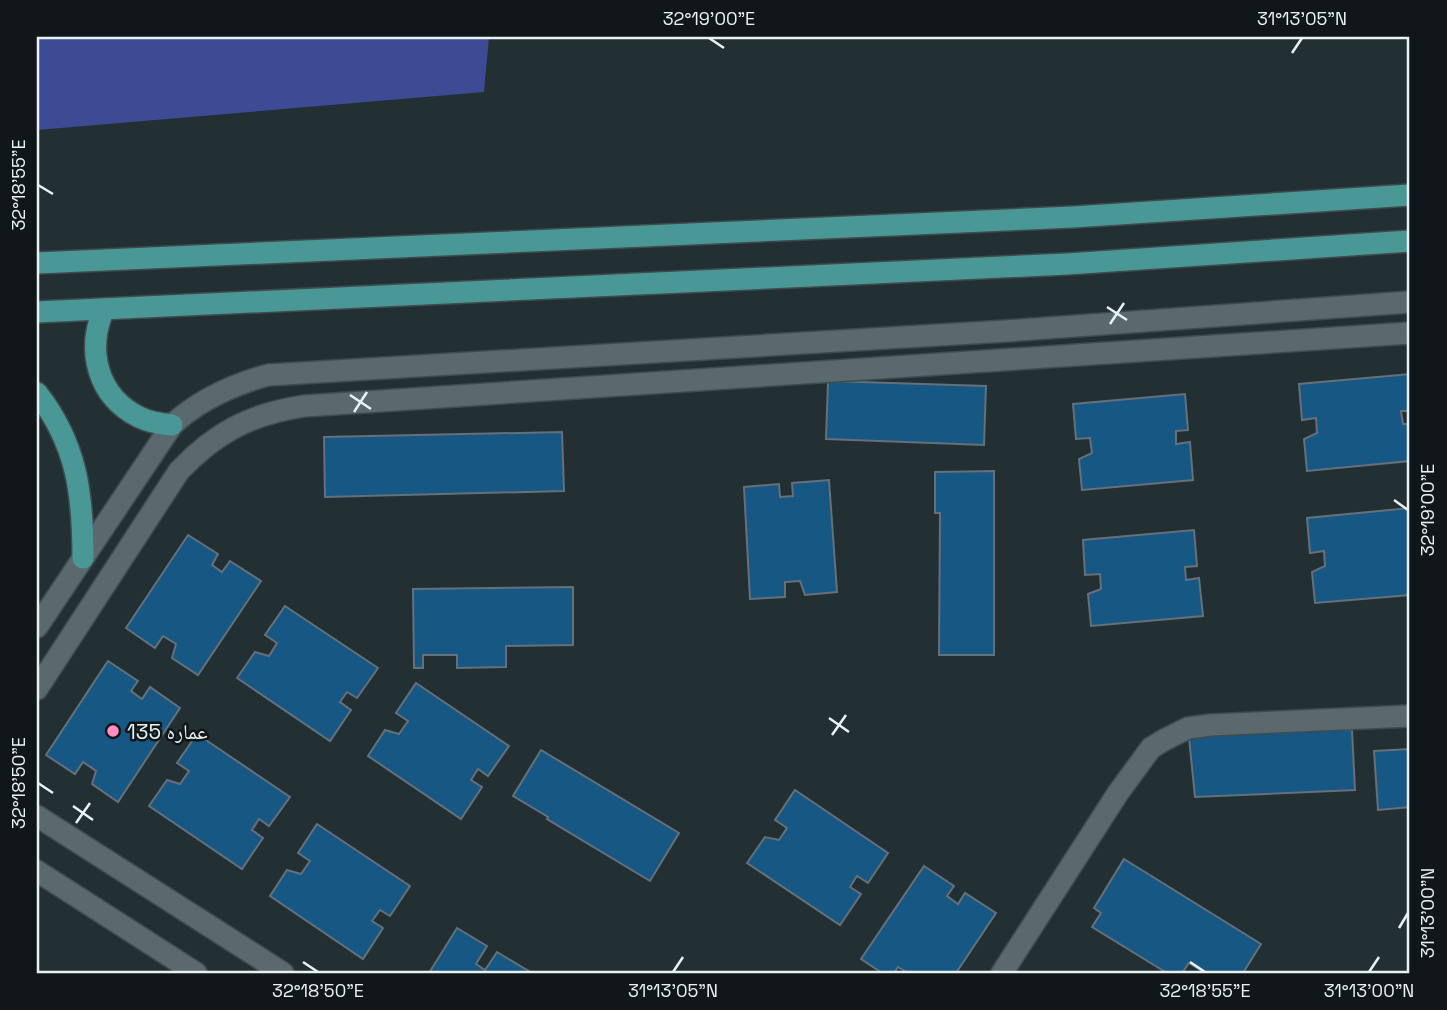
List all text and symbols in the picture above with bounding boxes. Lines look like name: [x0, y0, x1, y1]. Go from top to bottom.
text: 32°19'00"E: [663, 7, 755, 30]
text: 31°13'05"N: [1257, 7, 1347, 30]
text: 32°18'55"E: [7, 139, 30, 231]
text: 32°19'00"E: [1416, 464, 1439, 556]
place label: عماره 135: [127, 718, 208, 745]
marker: عماره 135: [105, 723, 121, 739]
text: 32°18'50"E: [7, 737, 30, 829]
text: 31°13'00"N: [1416, 868, 1439, 958]
text: 32°18'50"E: [272, 979, 364, 1002]
text: 31°13'05"N: [628, 979, 718, 1002]
text: 32°18'55"E: [1159, 979, 1251, 1002]
text: 31°13'00"N: [1324, 979, 1414, 1002]

